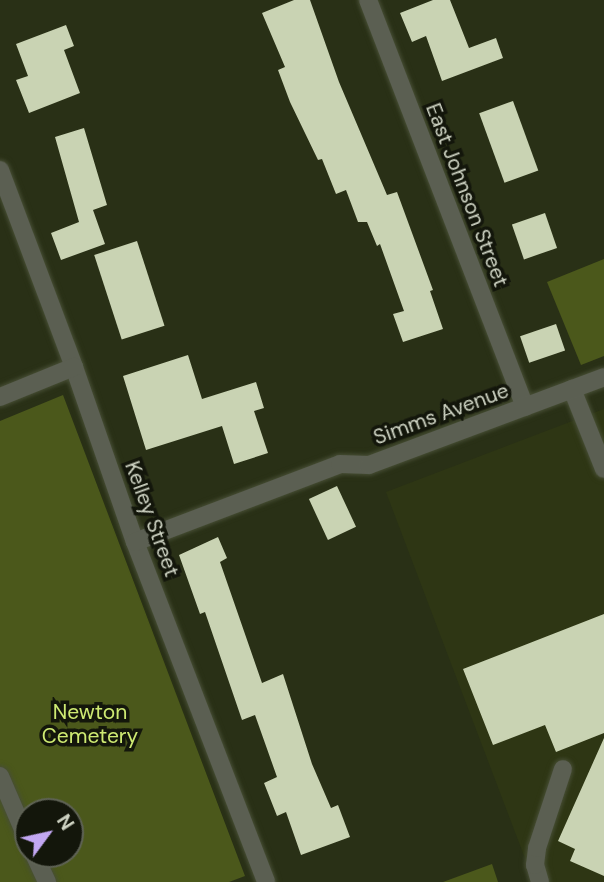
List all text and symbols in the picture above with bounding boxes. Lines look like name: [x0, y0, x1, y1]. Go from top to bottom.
street label: East Johnson Street: [420, 100, 514, 290]
street label: Simms Avenue: [370, 378, 512, 450]
street label: Kelley Street: [119, 458, 185, 580]
park label: Newton Cemetery: [42, 699, 138, 749]
north arrow: [14, 798, 84, 868]
text: N: [51, 810, 80, 835]

